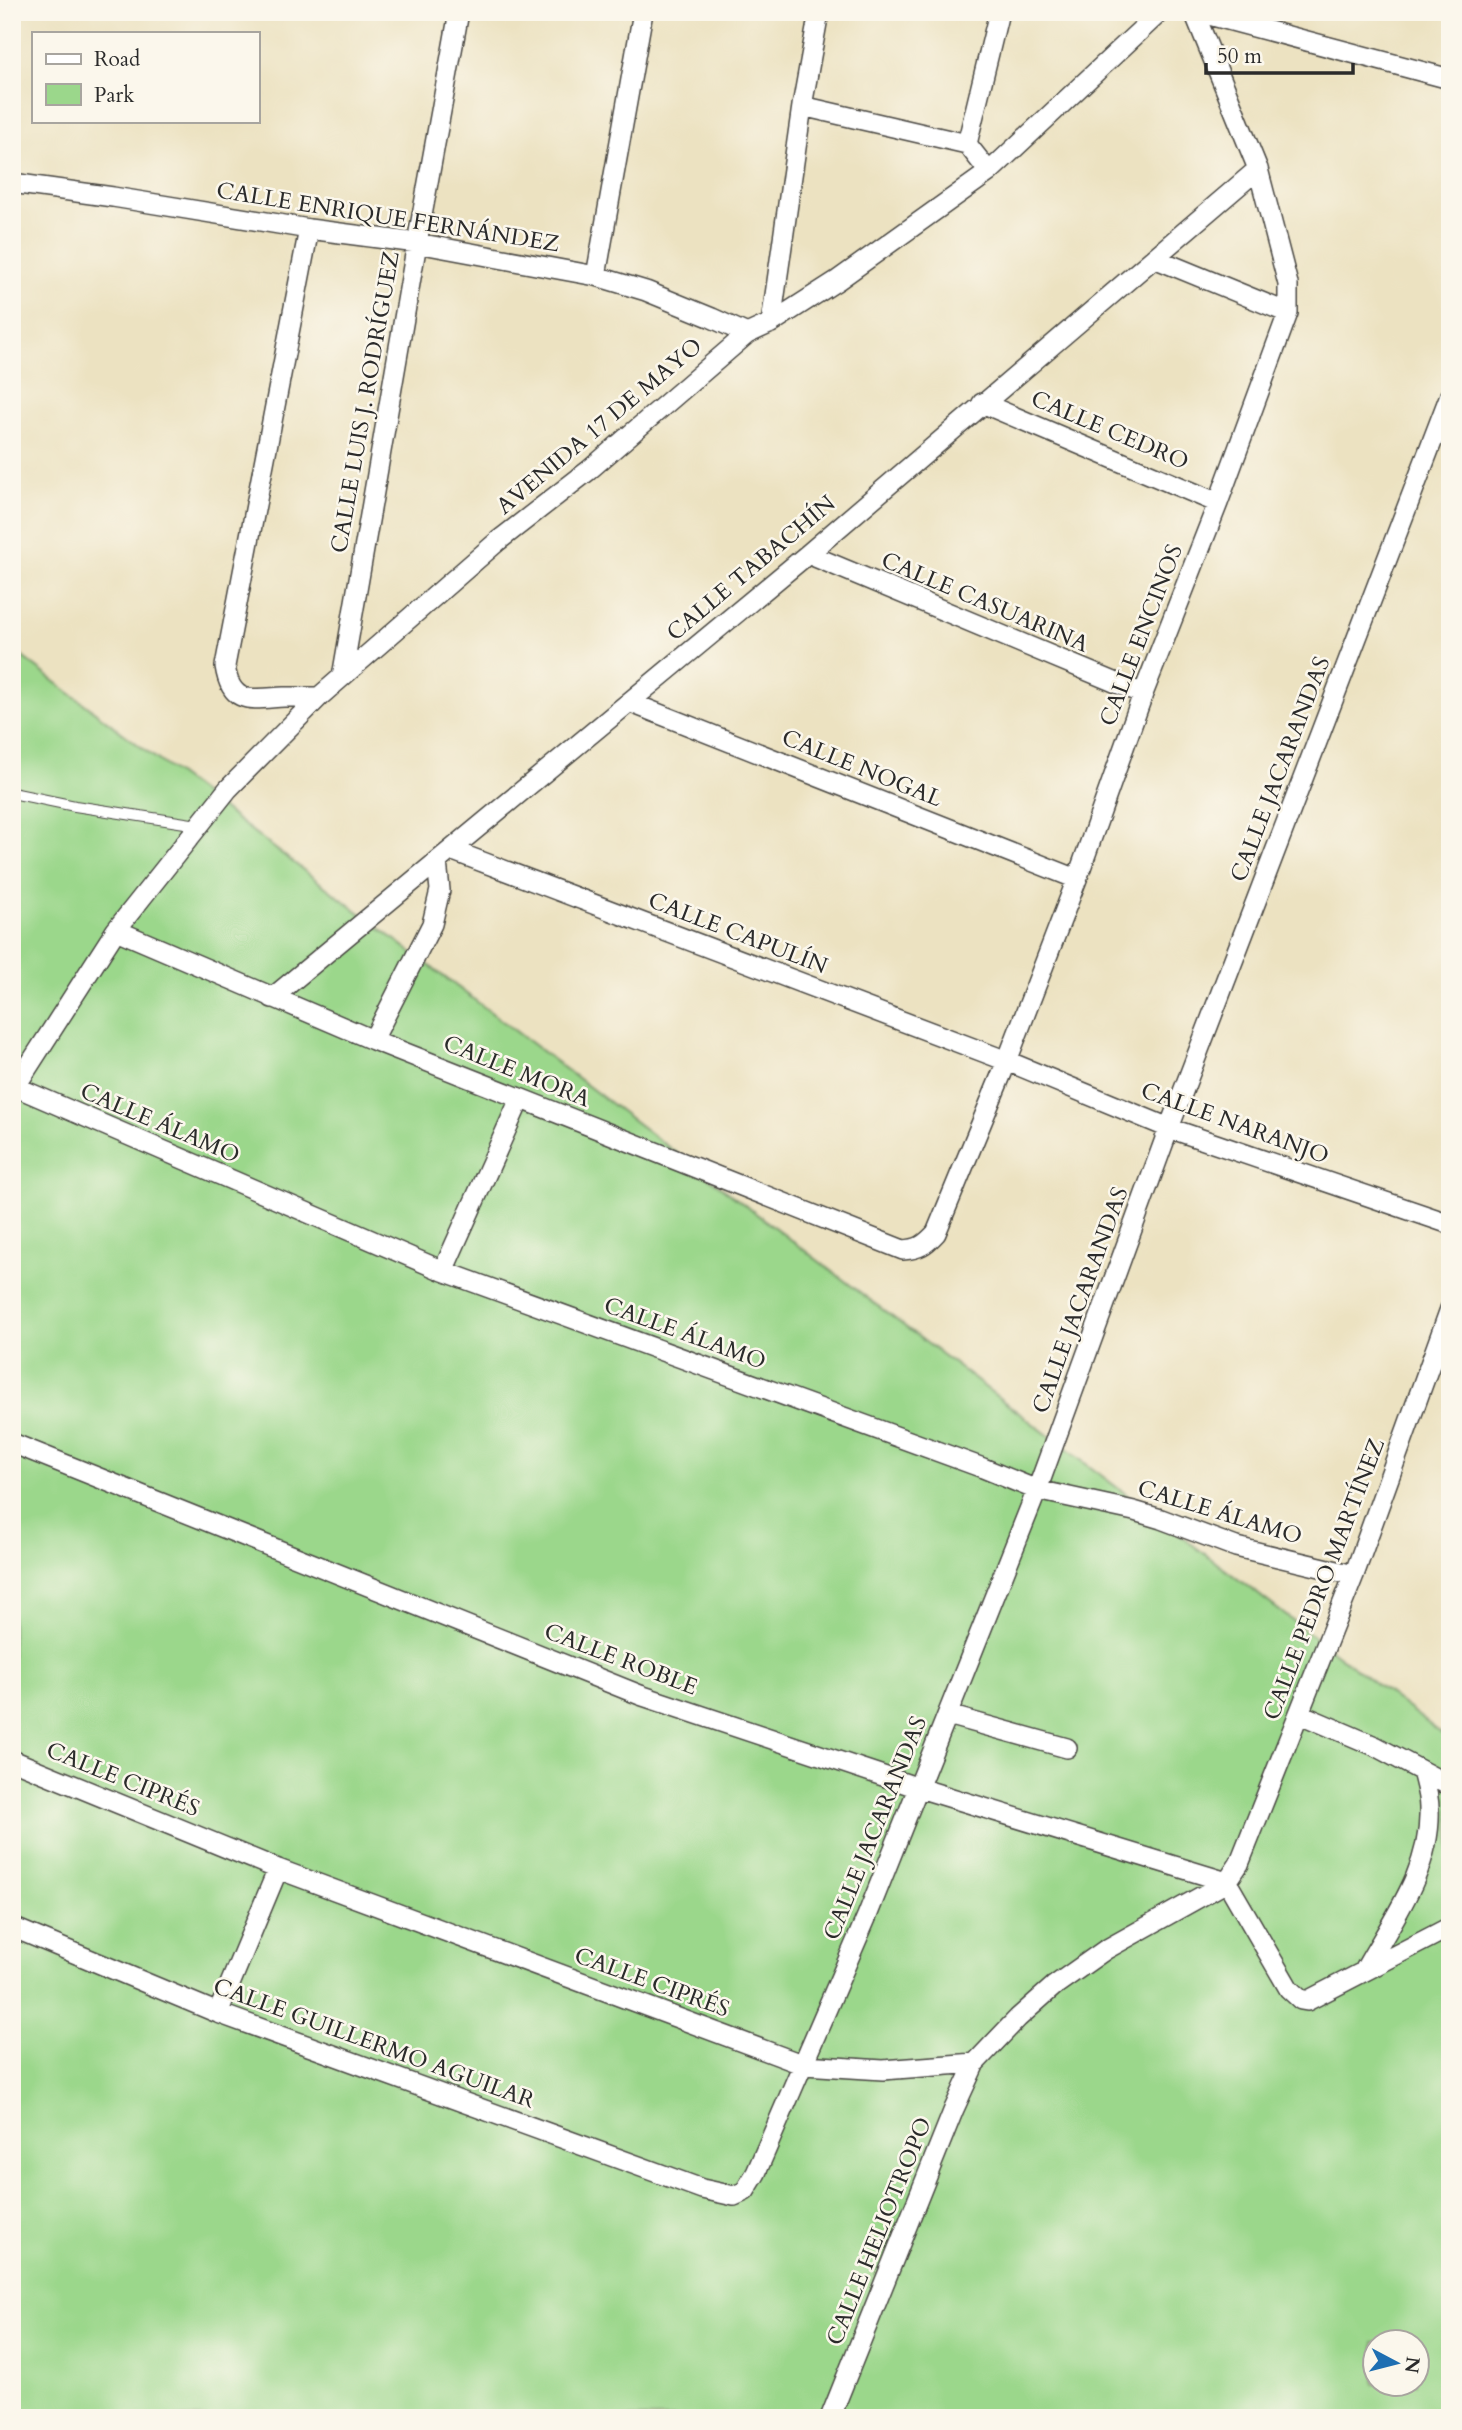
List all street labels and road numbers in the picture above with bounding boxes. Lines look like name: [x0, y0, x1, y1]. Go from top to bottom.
street label: CALLE ENRIQUE FERNÁNDEZ: [214, 175, 562, 259]
street label: CALLE LUIS J. RODRÍGUEZ: [323, 249, 407, 555]
street label: AVENIDA 17 DE MAYO: [489, 331, 709, 521]
street label: CALLE CEDRO: [1026, 383, 1194, 477]
street label: CALLE TABACHÍN: [660, 488, 842, 648]
street label: CALLE ENCINOS: [1092, 540, 1190, 730]
street label: CALLE CASUARINA: [877, 544, 1094, 660]
street label: CALLE JACARANDAS: [1223, 652, 1337, 886]
street label: CALLE NOGAL: [777, 722, 947, 814]
street label: CALLE CAPULÍN: [644, 885, 833, 982]
street label: CALLE MORA: [439, 1027, 596, 1115]
street label: CALLE ÁLAMO: [76, 1075, 244, 1171]
street label: CALLE NARANJO: [1137, 1075, 1333, 1171]
street label: CALLE JACARANDAS: [1025, 1183, 1135, 1417]
street label: CALLE ÁLAMO: [600, 1289, 770, 1377]
street label: CALLE PEDRO MARTÍNEZ: [1256, 1434, 1392, 1724]
street label: CALLE ÁLAMO: [1134, 1472, 1306, 1552]
street label: CALLE ROBLE: [540, 1616, 702, 1702]
street label: CALLE JACARANDAS: [816, 1712, 934, 1944]
street label: CALLE CIPRÉS: [42, 1734, 204, 1824]
street label: CALLE CIPRÉS: [570, 1940, 734, 2024]
street label: CALLE GUILLERMO AGUILAR: [209, 1970, 539, 2116]
street label: CALLE HELIOTROPO: [819, 2112, 939, 2350]

